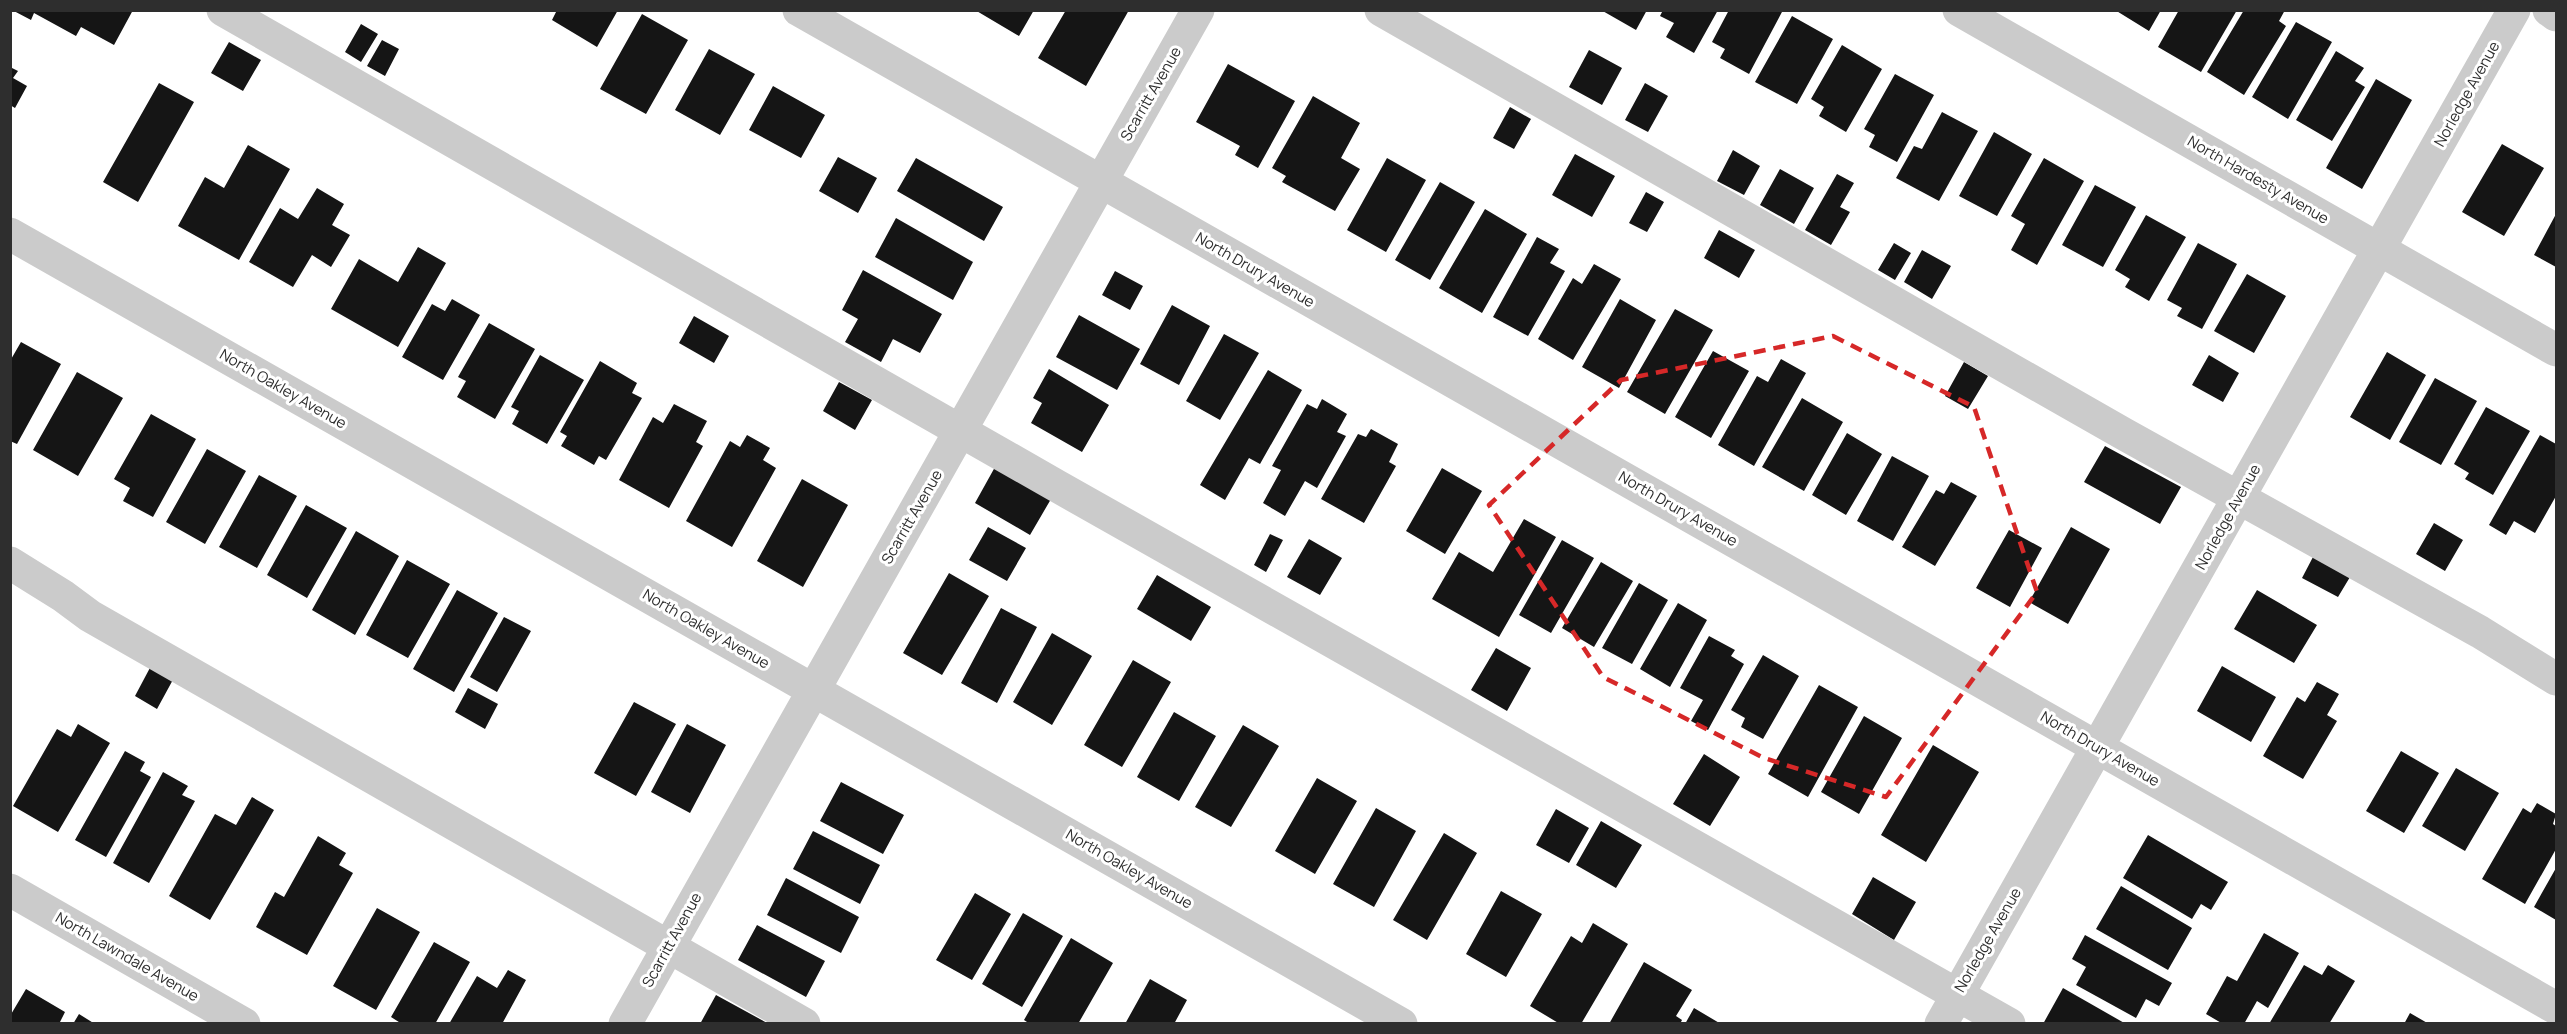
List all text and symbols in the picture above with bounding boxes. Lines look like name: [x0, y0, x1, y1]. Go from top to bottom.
street label: Norledge Avenue: [2429, 37, 2504, 150]
street label: Scarritt Avenue: [1115, 43, 1186, 145]
street label: North Hardesty Avenue: [2184, 130, 2333, 229]
street label: North Drury Avenue: [1192, 227, 1319, 312]
street label: North Oakley Avenue: [216, 344, 351, 434]
street label: Norledge Avenue: [2190, 460, 2265, 573]
street label: Scarritt Avenue: [876, 466, 947, 568]
street label: North Drury Avenue: [1615, 466, 1742, 551]
street label: North Oakley Avenue: [639, 584, 774, 674]
street label: North Drury Avenue: [2037, 706, 2164, 791]
street label: North Oakley Avenue: [1062, 824, 1197, 914]
street label: Norledge Avenue: [1949, 883, 2026, 996]
street label: Scarritt Avenue: [637, 888, 706, 991]
street label: North Lawndale Avenue: [52, 907, 203, 1006]

